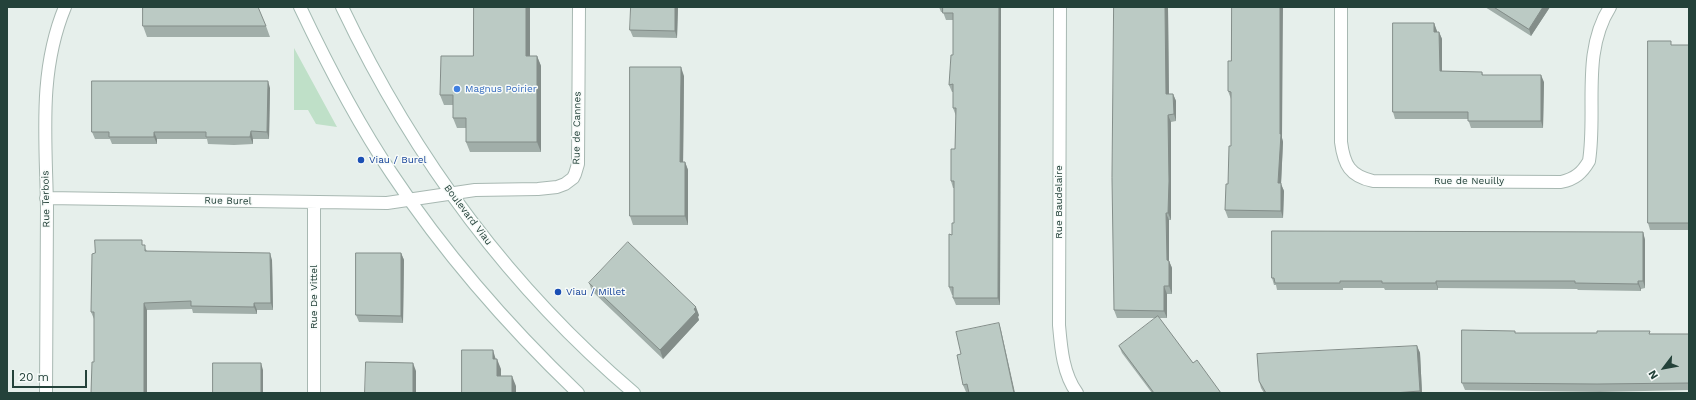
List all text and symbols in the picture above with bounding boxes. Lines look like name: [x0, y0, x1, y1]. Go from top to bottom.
place label: Magnus Poirier: [465, 83, 537, 95]
marker: Magnus Poirier: [452, 84, 462, 94]
street label: Rue de Cannes: [570, 91, 584, 165]
place label: Viau / Burel: [369, 154, 427, 166]
marker: Viau / Burel: [356, 155, 366, 165]
street label: Rue Baudelaire: [1053, 165, 1065, 239]
street label: Rue Terbois: [40, 170, 52, 228]
street label: Rue de Neuilly: [1434, 175, 1504, 187]
street label: Boulevard Viau: [441, 182, 495, 248]
street label: Rue Burel: [204, 195, 252, 207]
street label: Rue De Vittel: [308, 265, 320, 329]
place label: Viau / Millet: [566, 286, 625, 298]
marker: Viau / Millet: [553, 287, 563, 297]
north arrow: [1644, 348, 1684, 388]
scale bar: [14, 362, 89, 388]
text: N: [1646, 368, 1661, 382]
text: 20 m: [19, 370, 49, 384]

